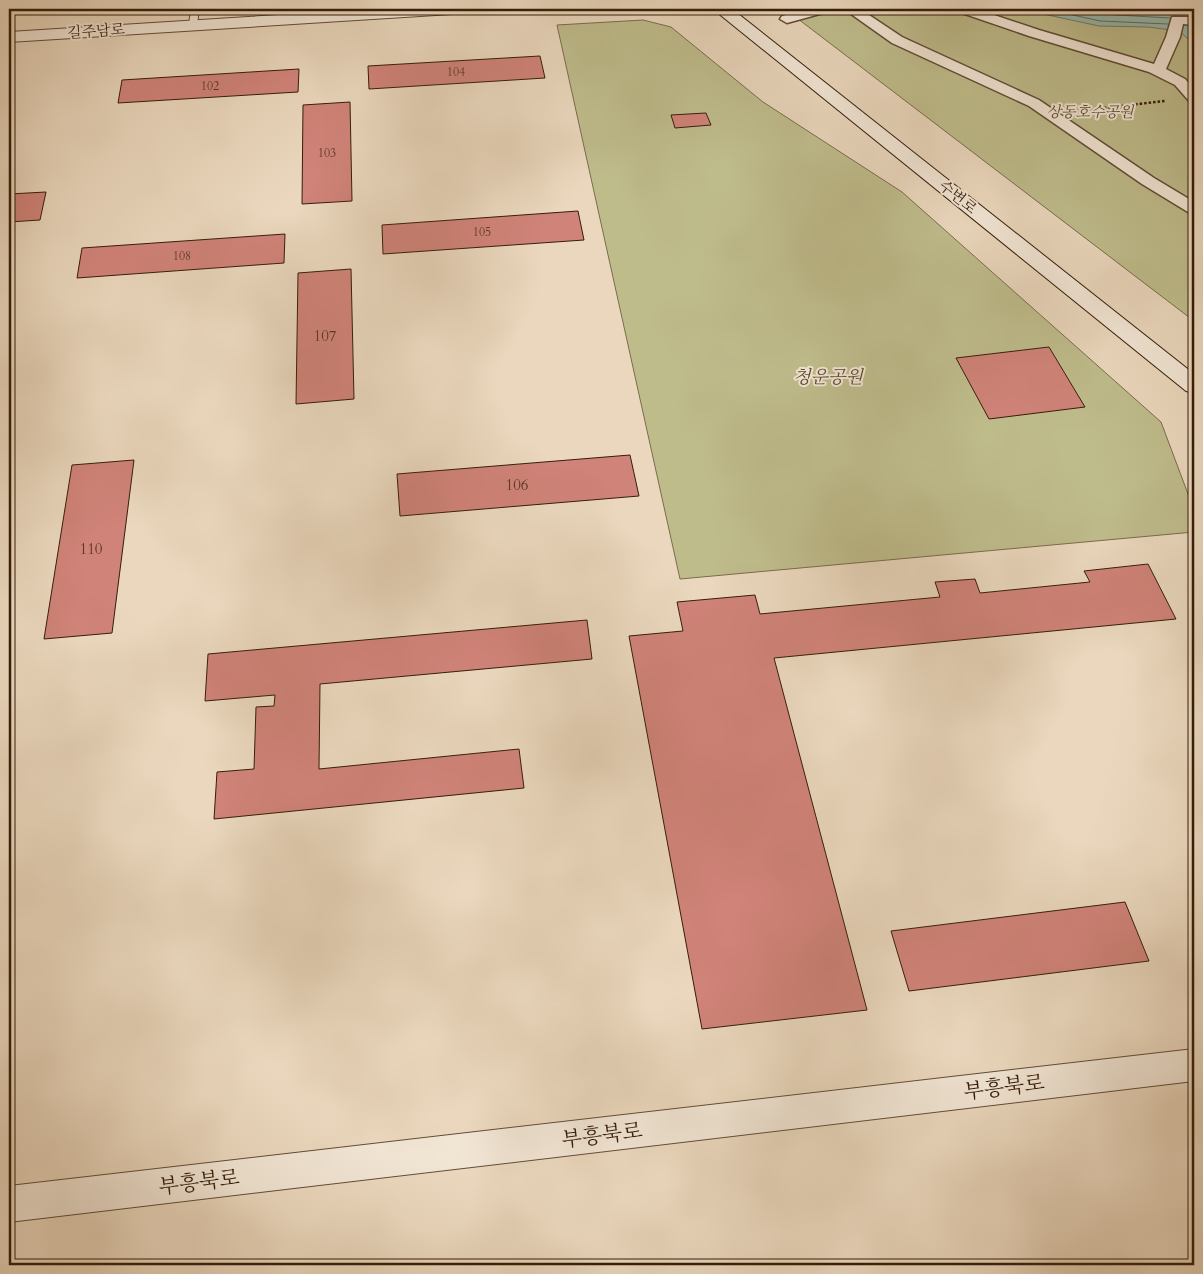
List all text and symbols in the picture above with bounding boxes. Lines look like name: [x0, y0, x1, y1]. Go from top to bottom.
street label: 길주남로: [66, 19, 126, 43]
house number: 104: [447, 64, 465, 80]
house number: 102: [201, 78, 219, 94]
park label: 상동호수공원: [1047, 102, 1135, 122]
house number: 103: [318, 145, 336, 161]
street label: 수변로: [935, 176, 982, 219]
house number: 105: [473, 224, 491, 240]
house number: 108: [173, 248, 191, 264]
house number: 107: [313, 326, 337, 346]
park label: 청운공원: [793, 365, 864, 390]
house number: 106: [505, 475, 529, 495]
house number: 110: [79, 539, 103, 559]
street label: 부흥북로: [962, 1068, 1046, 1107]
street label: 부흥북로: [560, 1116, 644, 1155]
street label: 부흥북로: [157, 1163, 241, 1202]

